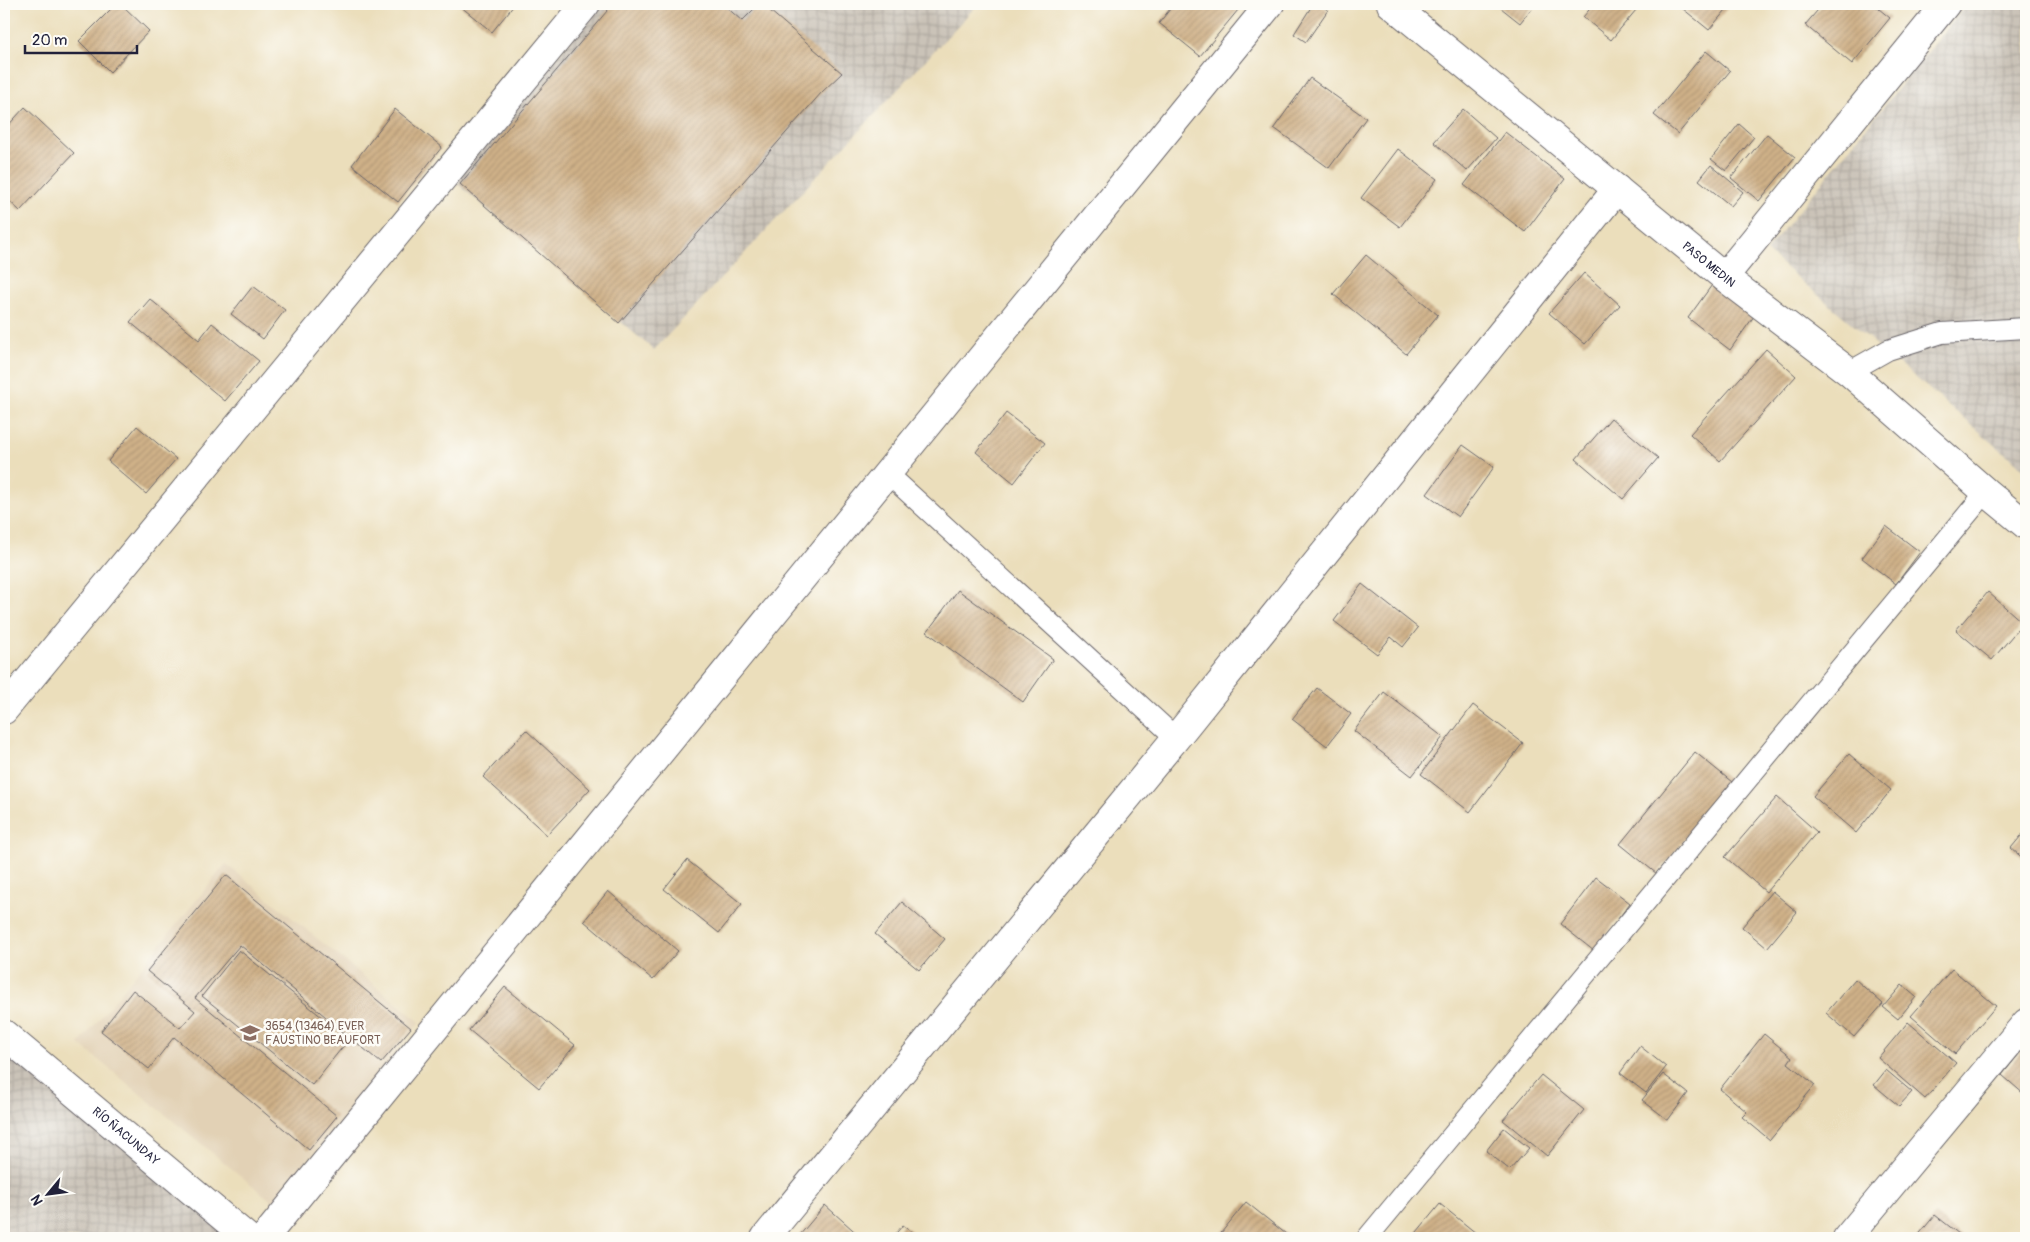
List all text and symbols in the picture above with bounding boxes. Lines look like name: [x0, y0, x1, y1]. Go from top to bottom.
scale bar: [25, 22, 138, 54]
text: 20 m: [32, 31, 67, 50]
street label: PASO MEDIN: [1679, 239, 1738, 291]
place label: 3654 (13464) EVER FAUSTINO BEAUFORT: [265, 1019, 381, 1048]
school or university icon: 3654 (13464) EVER FAUSTINO BEAUFORT: [239, 1022, 261, 1044]
street label: RÍO ÑACUNDAY: [89, 1104, 162, 1169]
north arrow: [22, 1170, 72, 1220]
text: N: [27, 1192, 47, 1208]

